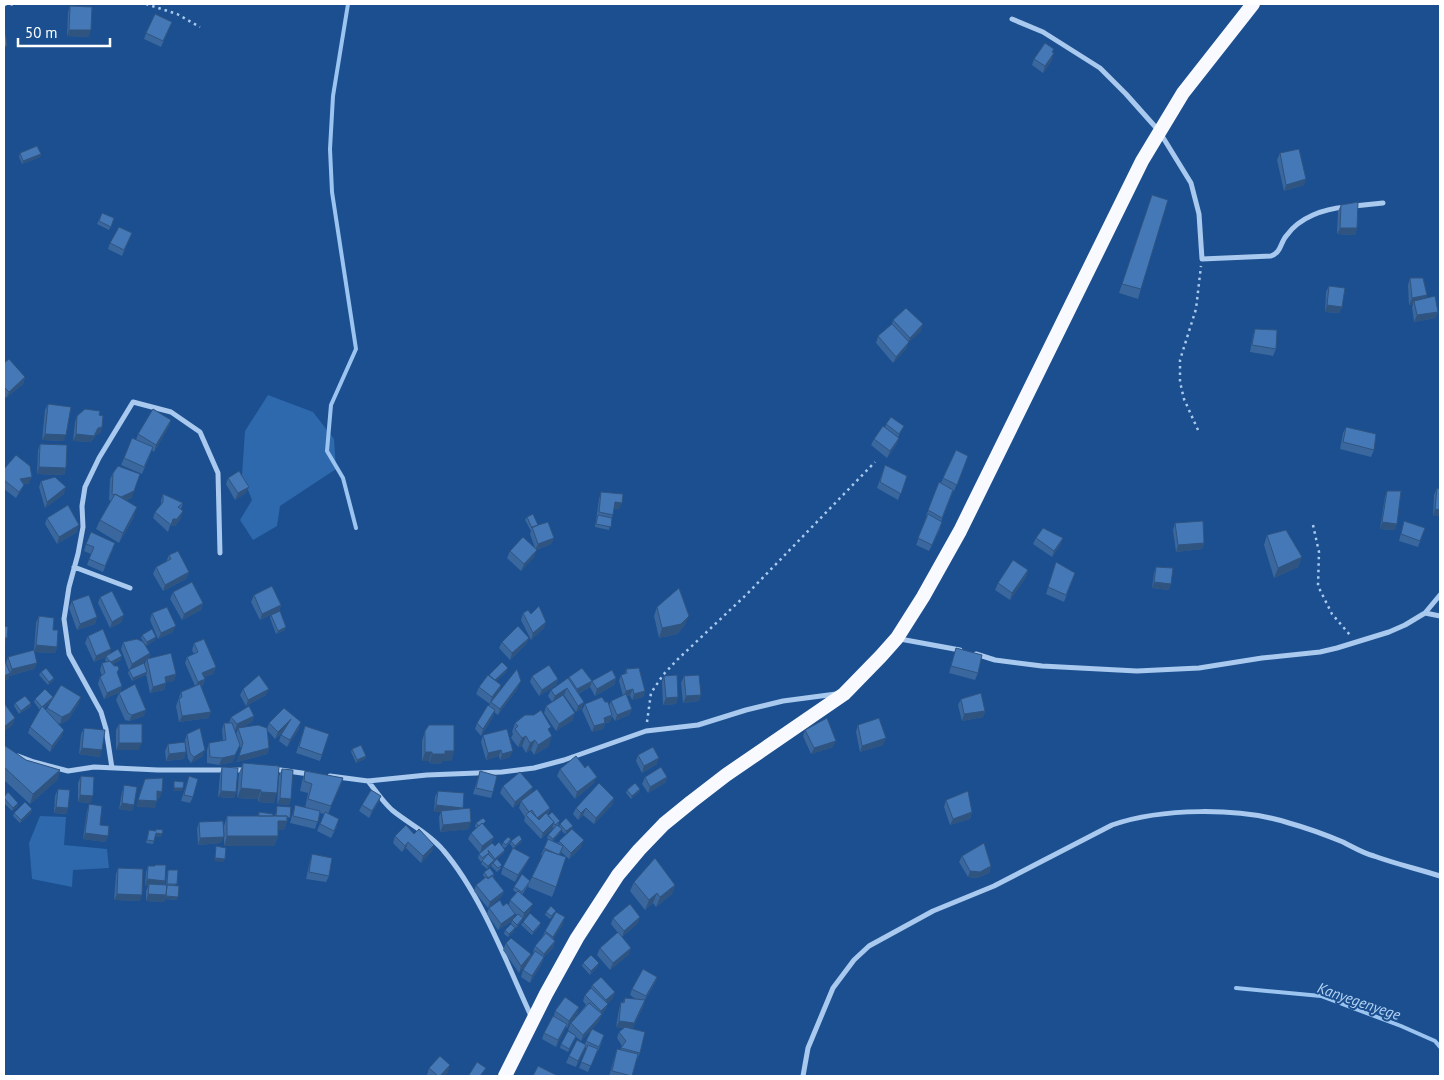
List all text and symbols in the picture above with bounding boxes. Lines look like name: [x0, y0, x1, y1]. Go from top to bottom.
scale bar: [18, 15, 110, 47]
text: 50 m: [25, 23, 58, 42]
water label: Kanyegenyege: [1315, 978, 1403, 1024]

